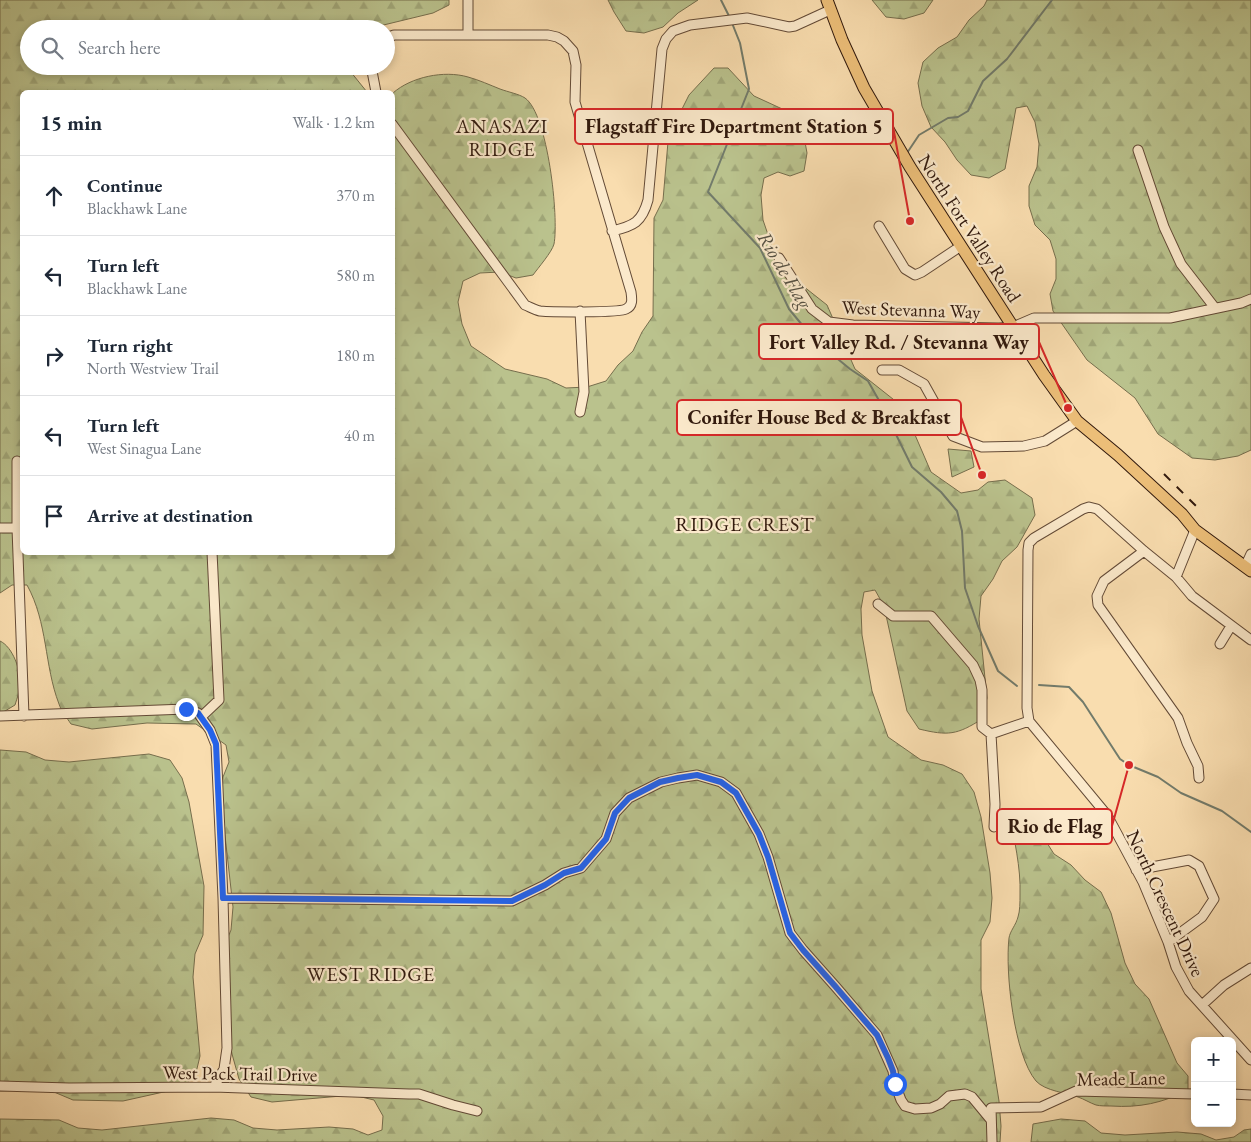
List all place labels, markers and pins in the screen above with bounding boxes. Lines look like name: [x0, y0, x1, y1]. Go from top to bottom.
callout: Flagstaff Fire Department Station 5: [575, 109, 893, 144]
callout: Fort Valley Rd. / Stevanna Way: [759, 324, 1039, 359]
callout: Conifer House Bed & Breakfast: [677, 400, 961, 435]
callout: Rio de Flag: [997, 809, 1112, 844]

